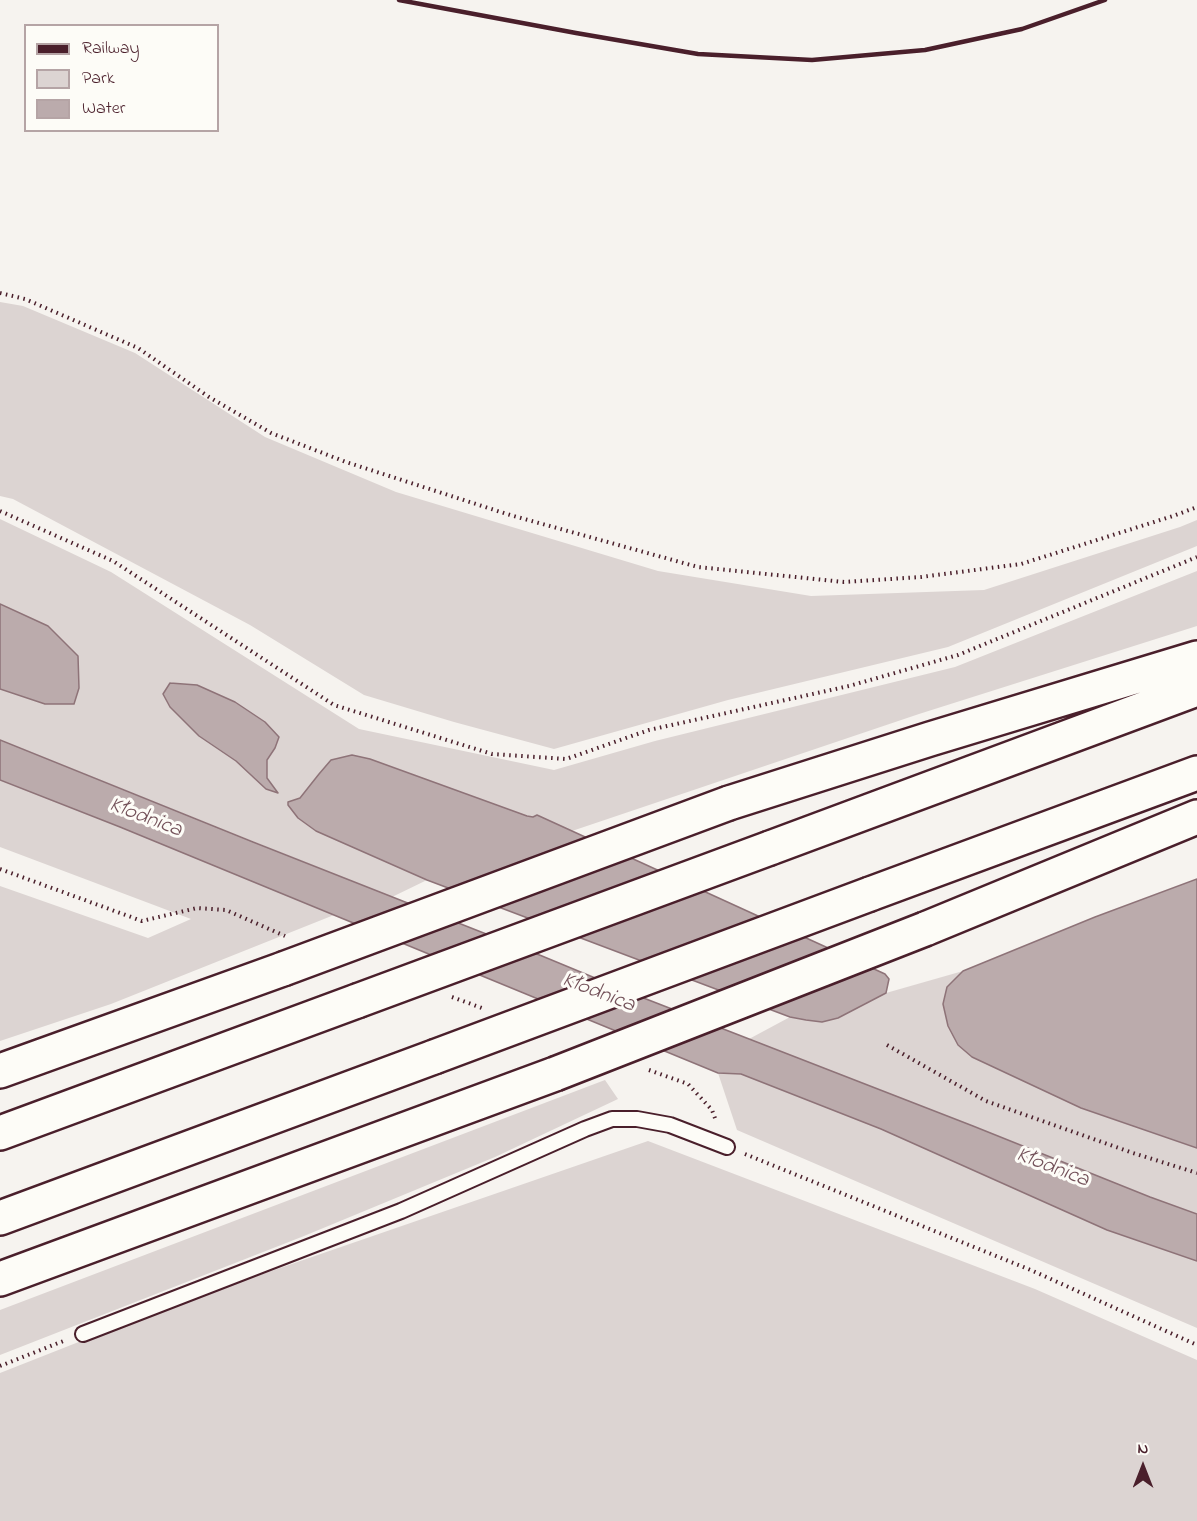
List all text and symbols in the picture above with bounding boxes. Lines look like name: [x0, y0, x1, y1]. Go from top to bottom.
legend: [24, 24, 219, 132]
text: Railway: [82, 36, 139, 62]
text: Park: [82, 66, 115, 92]
text: Water: [82, 96, 125, 122]
water label: Kłodnica: [105, 793, 185, 845]
water label: Kłodnica: [558, 968, 638, 1020]
water label: Kłodnica: [1012, 1143, 1092, 1195]
north arrow: [1113, 1437, 1173, 1497]
text: N: [1138, 1437, 1148, 1461]

